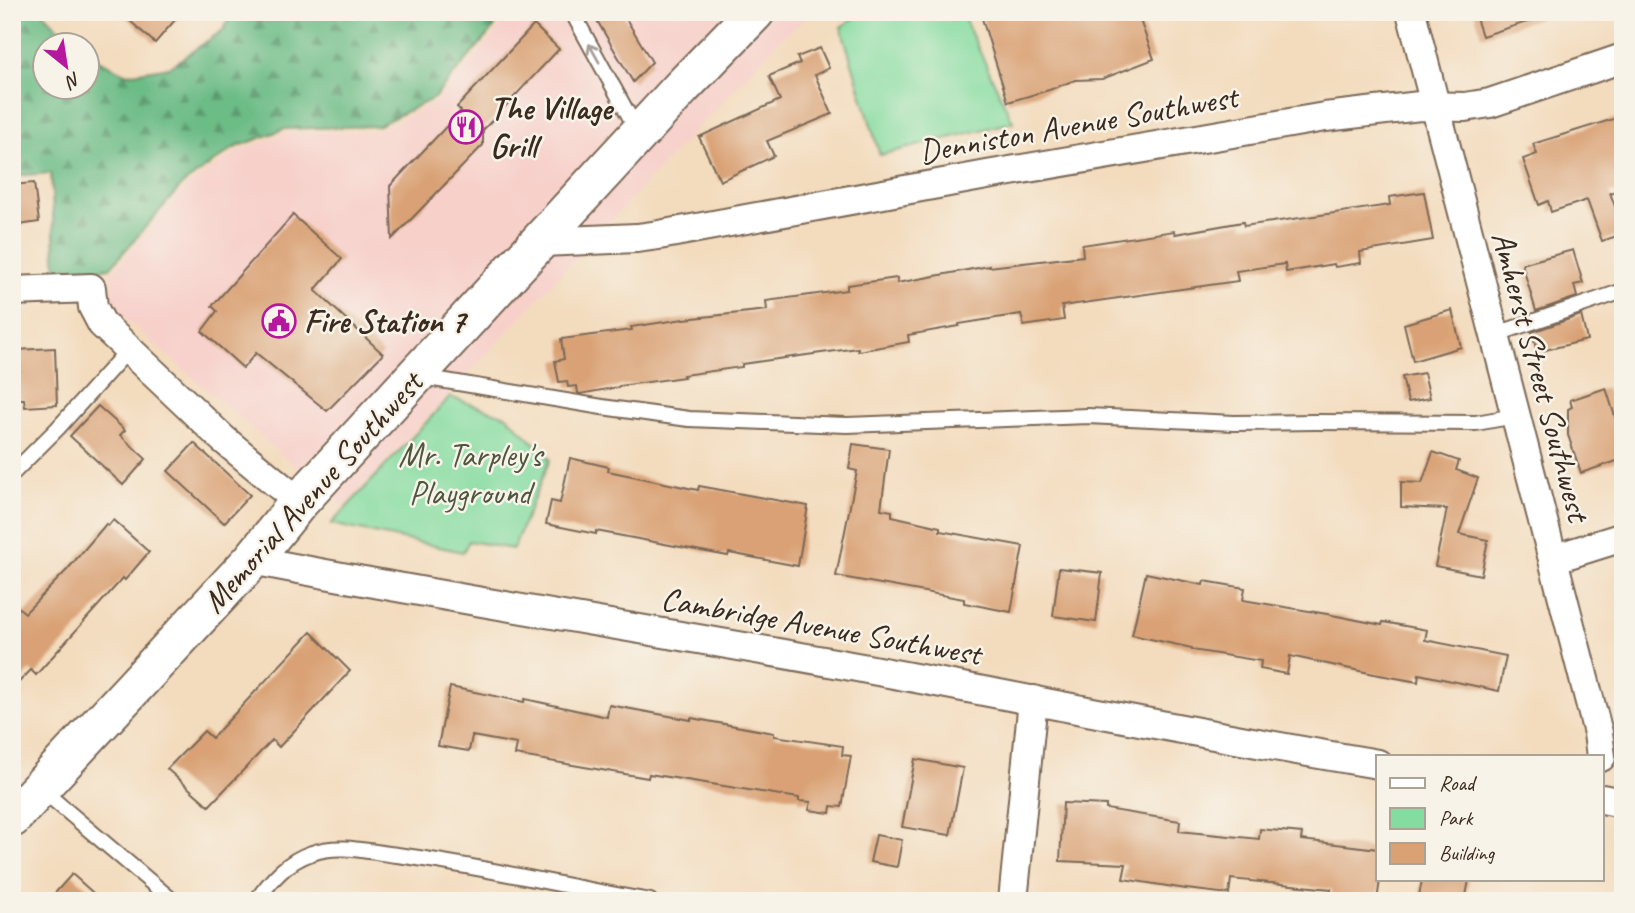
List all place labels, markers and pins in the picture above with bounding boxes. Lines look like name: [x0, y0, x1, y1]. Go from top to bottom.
place label: The Village Grill: [490, 87, 615, 167]
restaurant icon: The Village Grill: [447, 108, 485, 146]
place label: Fire Station 7: [304, 300, 469, 342]
public building icon: Fire Station 7: [260, 302, 298, 340]

